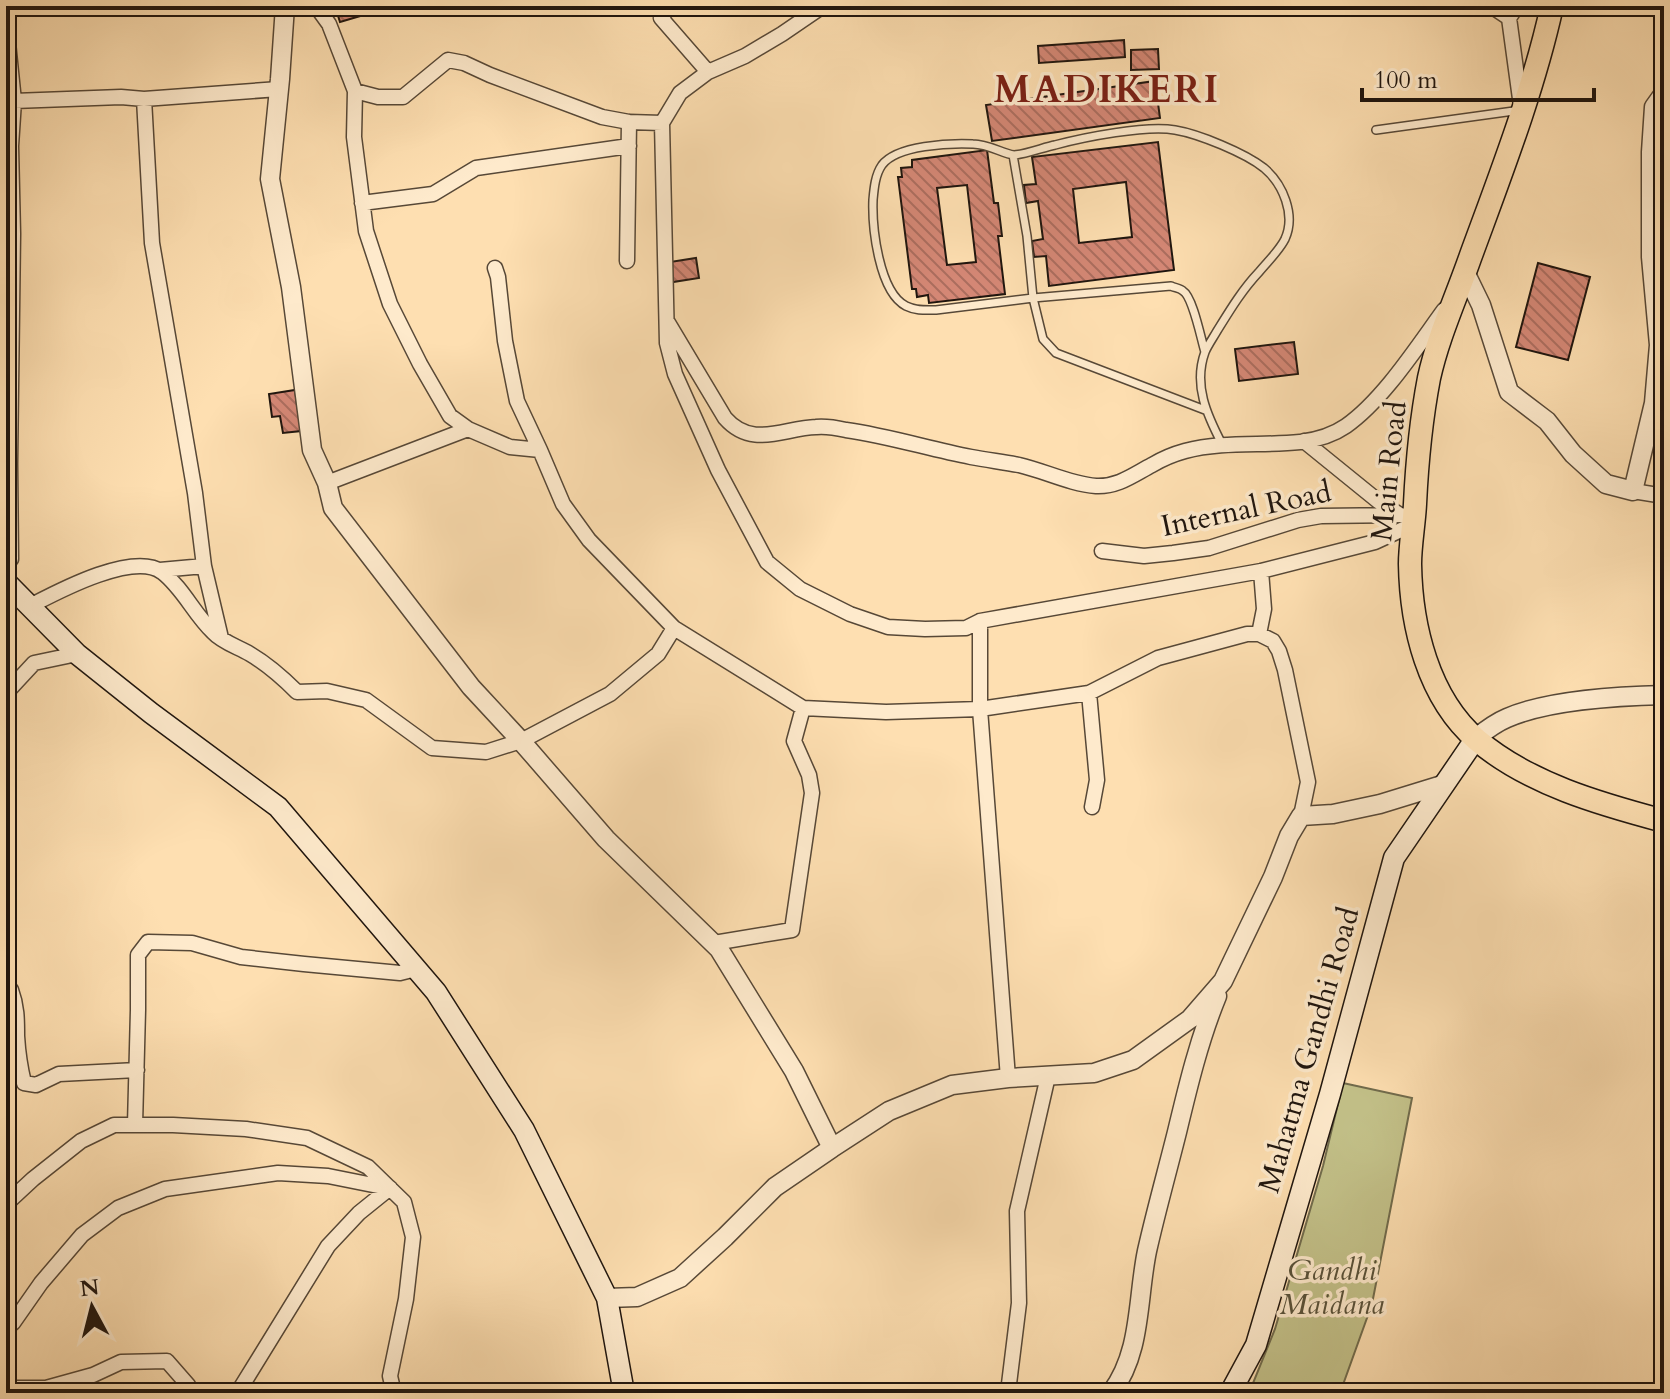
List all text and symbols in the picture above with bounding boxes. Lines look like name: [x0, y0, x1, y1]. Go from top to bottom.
scale bar: [1362, 52, 1594, 102]
district label: MADIKERI: [994, 64, 1220, 116]
text: 100 m: [1374, 64, 1438, 97]
street label: Main Road: [1361, 399, 1417, 543]
street label: Internal Road: [1157, 471, 1335, 547]
street label: Mahatma Gandhi Road: [1249, 902, 1369, 1198]
park label: Gandhi Maidana: [1279, 1250, 1385, 1325]
north arrow: [52, 1267, 132, 1347]
text: N: [78, 1272, 101, 1304]

